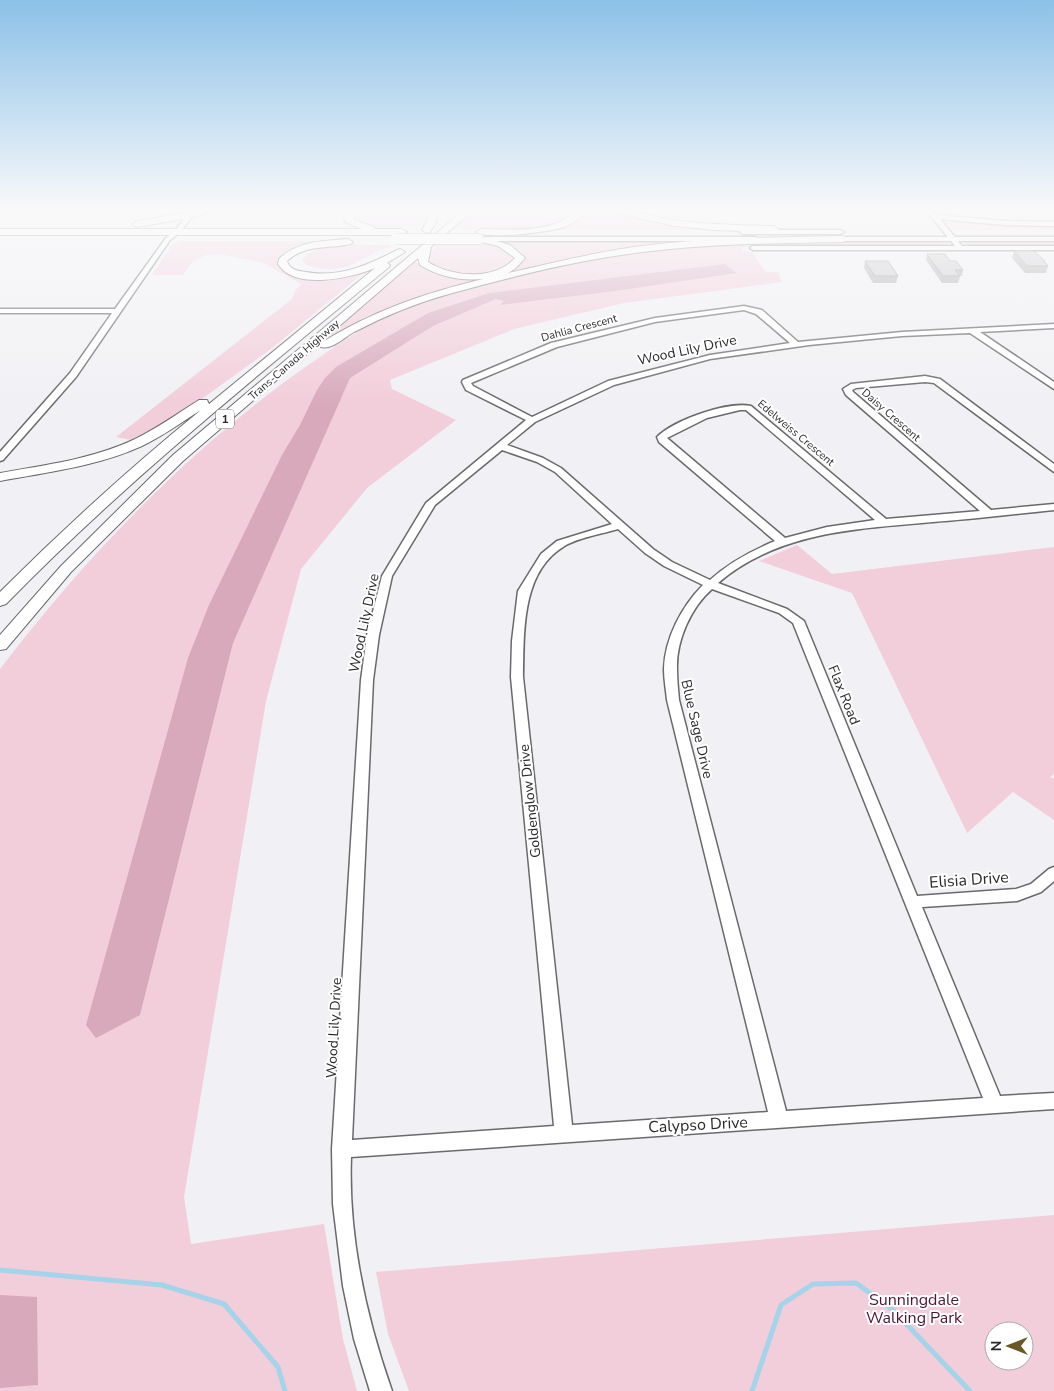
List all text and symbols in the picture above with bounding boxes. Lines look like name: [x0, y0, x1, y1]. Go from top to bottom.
street label: Dahlia Crescent: [539, 311, 619, 345]
street label: Trans-Canada Highway: [245, 316, 343, 404]
street label: Wood Lily Drive: [636, 330, 738, 370]
street label: Daisy Crescent: [858, 385, 924, 445]
street label: Edelweiss Crescent: [754, 396, 838, 470]
road number: 1: [216, 409, 234, 428]
street label: Wood Lily Drive: [344, 572, 384, 674]
street label: Flax Road: [823, 662, 865, 728]
street label: Blue Sage Drive: [676, 678, 718, 780]
street label: Goldenglow Drive: [515, 743, 545, 859]
street label: Elisia Drive: [928, 866, 1010, 894]
street label: Wood Lily Drive: [322, 977, 346, 1079]
street label: Calypso Drive: [648, 1111, 748, 1139]
park label: Sunningdale Walking Park: [866, 1289, 963, 1329]
north arrow: [984, 1321, 1034, 1371]
text: N: [987, 1341, 1006, 1351]

